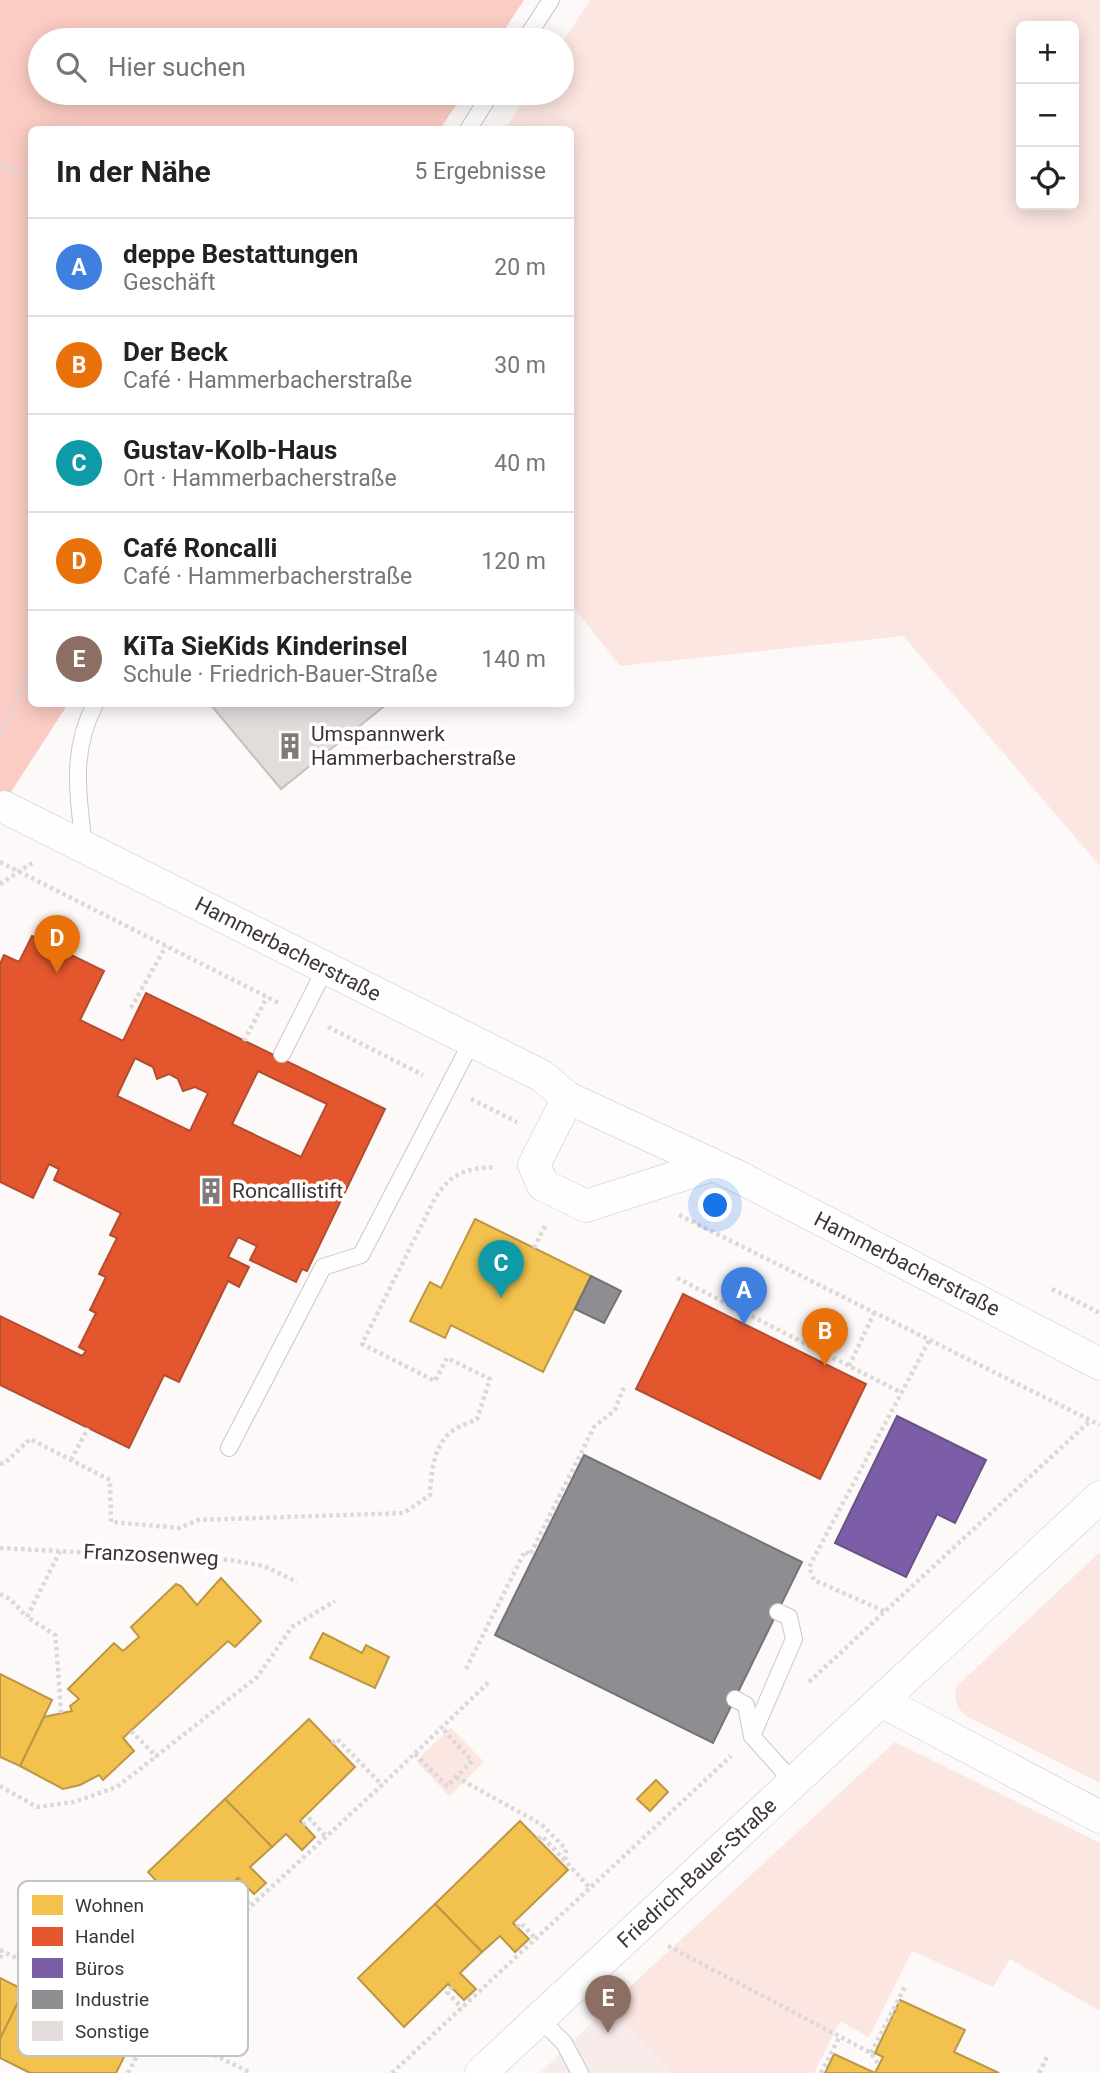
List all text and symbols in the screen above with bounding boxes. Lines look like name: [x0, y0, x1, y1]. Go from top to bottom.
map controls: [1016, 21, 1079, 210]
button: +: [1016, 21, 1079, 84]
search box: [28, 28, 574, 105]
icon: search: [52, 48, 90, 86]
text: Hier suchen: [108, 52, 246, 82]
button: −: [1016, 84, 1079, 147]
button: locate: [1016, 147, 1079, 210]
text: In der Nähe: [56, 154, 211, 189]
text: 5 Ergebnisse: [414, 158, 546, 185]
text: deppe Bestattungen: [123, 239, 358, 269]
text: A: [71, 254, 87, 281]
text: 20 m: [494, 254, 546, 281]
text: Geschäft: [123, 269, 215, 296]
text: Der Beck: [123, 337, 228, 367]
text: B: [72, 352, 86, 379]
text: 30 m: [494, 352, 546, 379]
text: Café · Hammerbacherstraße: [123, 367, 412, 394]
text: Gustav-Kolb-Haus: [123, 435, 337, 465]
text: C: [71, 450, 87, 477]
text: 40 m: [494, 450, 546, 477]
text: Ort · Hammerbacherstraße: [123, 465, 397, 492]
text: Café Roncalli: [123, 533, 277, 563]
text: D: [72, 548, 86, 575]
text: 120 m: [481, 548, 546, 575]
text: Café · Hammerbacherstraße: [123, 563, 412, 590]
text: KiTa SieKids Kinderinsel: [123, 631, 408, 661]
text: E: [73, 646, 85, 673]
text: 140 m: [481, 646, 546, 673]
text: Schule · Friedrich-Bauer-Straße: [123, 661, 437, 688]
place label: Umspannwerk Hammerbacherstraße: [311, 722, 516, 770]
building icon: Umspannwerk Hammerbacherstraße: [275, 731, 305, 761]
street label: Hammerbacherstraße: [191, 892, 385, 1006]
pin: D: [34, 915, 80, 973]
building icon: Roncallistift: [196, 1176, 226, 1206]
place label: Roncallistift: [232, 1179, 343, 1203]
your location: [698, 1188, 732, 1222]
street label: Hammerbacherstraße: [810, 1207, 1004, 1321]
pin: C: [478, 1240, 524, 1298]
pin: A: [721, 1267, 767, 1325]
pin: B: [802, 1308, 848, 1366]
street label: Franzosenweg: [83, 1539, 219, 1571]
street label: Friedrich-Bauer-Straße: [613, 1793, 781, 1953]
legend: [18, 1881, 248, 2056]
text: Wohnen: [75, 1894, 144, 1917]
text: Handel: [75, 1925, 135, 1948]
text: Büros: [75, 1957, 124, 1980]
pin: E: [585, 1975, 631, 2033]
text: Industrie: [75, 1988, 149, 2011]
text: Sonstige: [75, 2020, 149, 2043]

